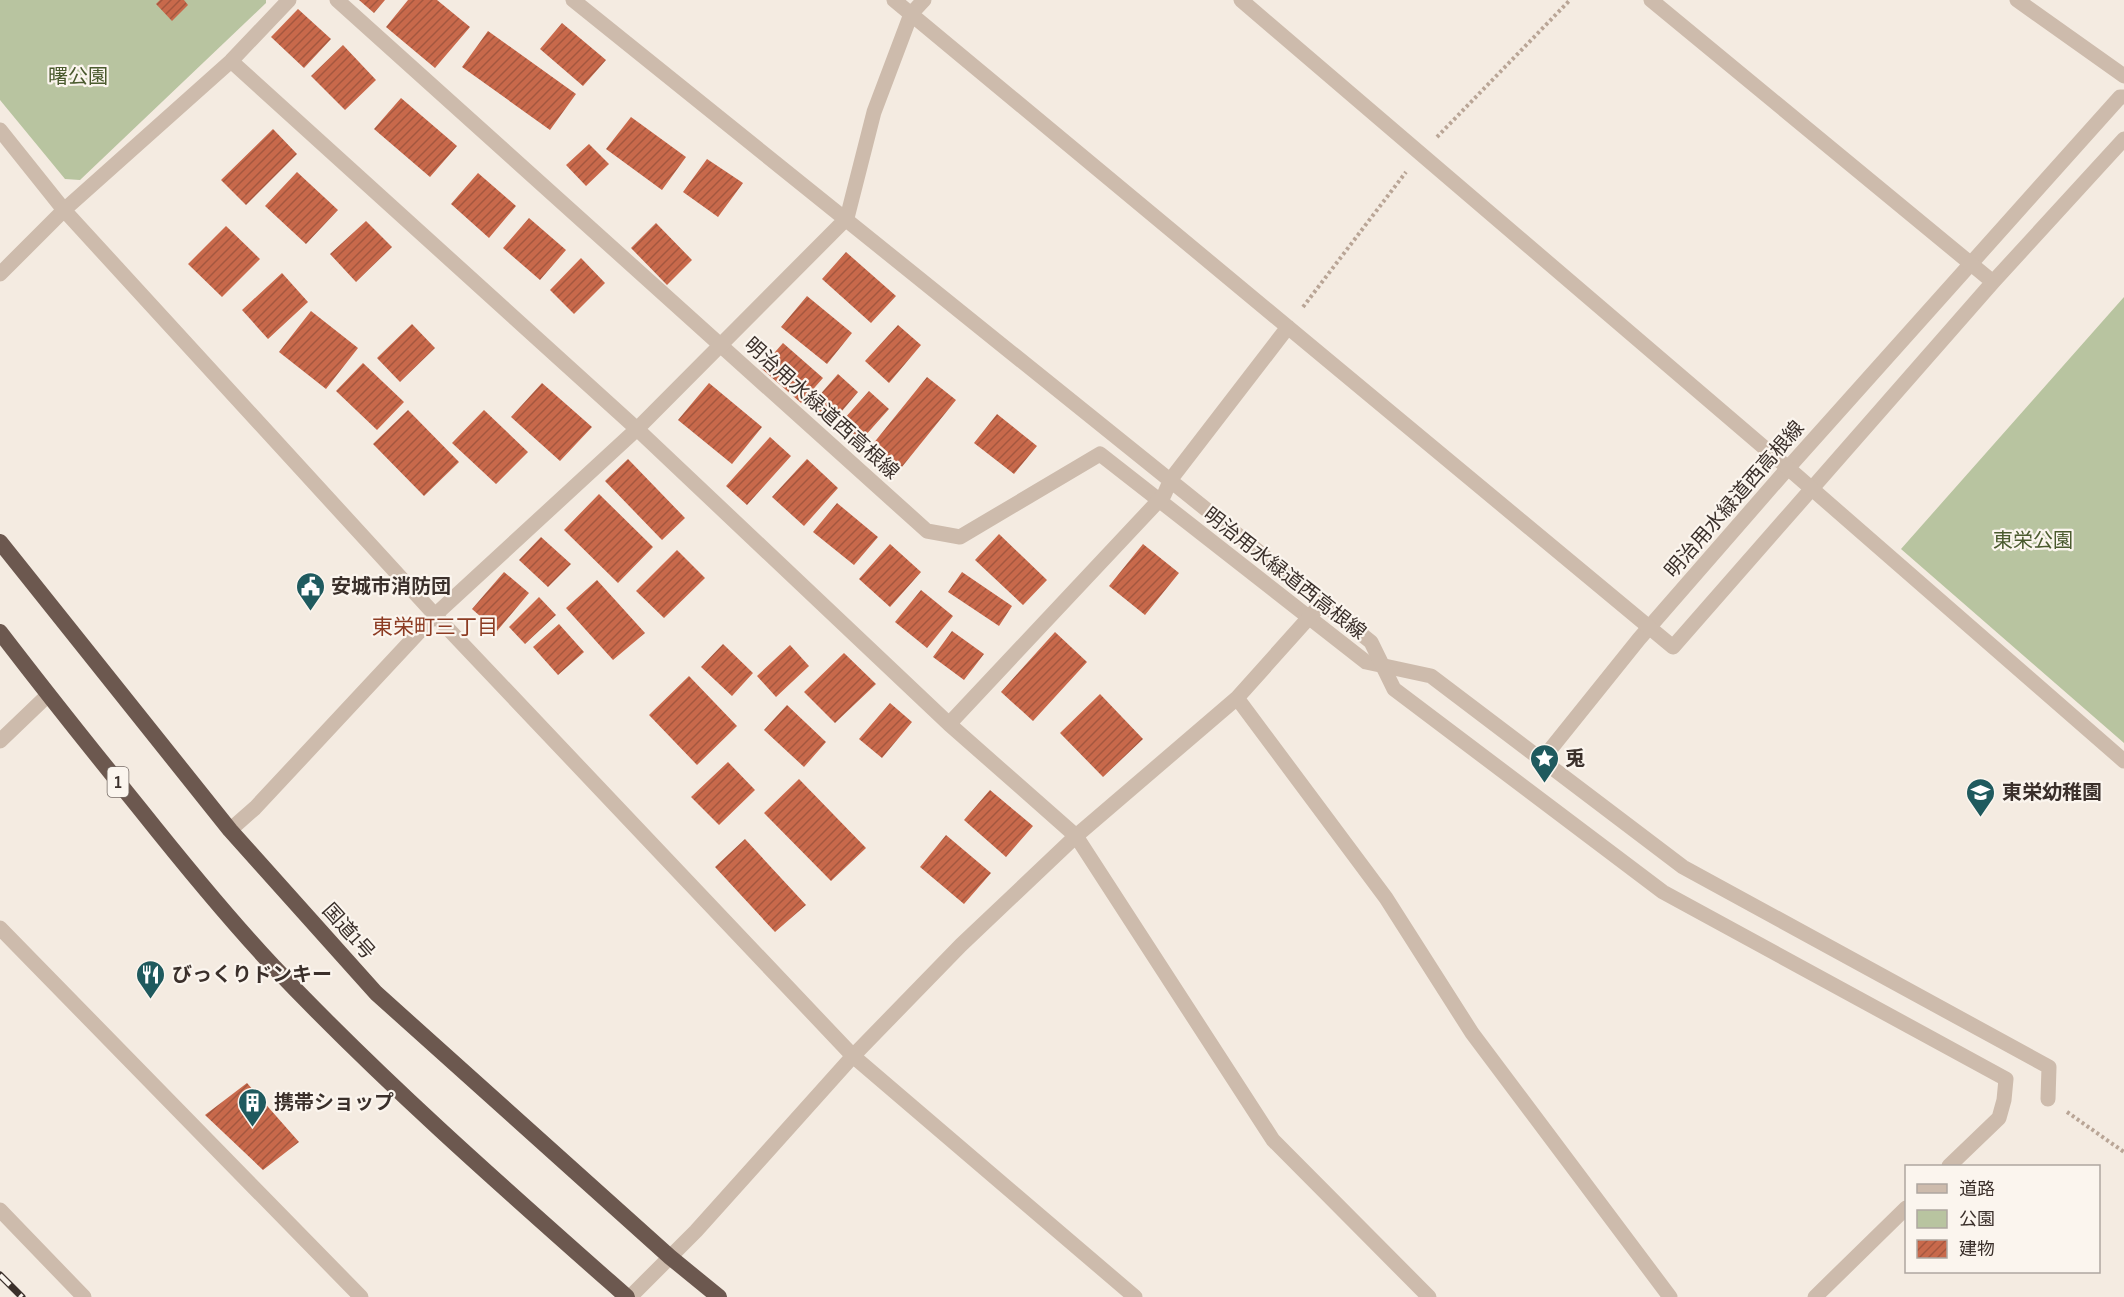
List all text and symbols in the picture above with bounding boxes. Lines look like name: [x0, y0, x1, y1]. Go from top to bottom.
park label: 曙公園: [48, 65, 108, 89]
street label: 明治用水緑道西高根線: [739, 333, 904, 485]
street label: 明治用水緑道西高根線: [1660, 416, 1809, 583]
street label: 明治用水緑道西高根線: [1198, 503, 1371, 645]
park label: 東栄公園: [1993, 529, 2073, 553]
public building icon: 安城市消防団: [294, 570, 326, 612]
place label: 安城市消防団: [331, 575, 451, 599]
district label: 東栄町三丁目: [372, 615, 498, 640]
place icon: 兎: [1528, 742, 1560, 784]
place label: 兎: [1565, 747, 1585, 771]
road number: 1: [108, 767, 128, 797]
school or university icon: 東栄幼稚園: [1965, 776, 1997, 818]
place label: 東栄幼稚園: [2002, 781, 2102, 805]
street label: 国道1号: [317, 899, 380, 965]
restaurant icon: びっくりドンキー: [135, 958, 167, 1000]
place label: びっくりドンキー: [172, 963, 332, 987]
building icon: 携帯ショップ: [237, 1086, 269, 1128]
place label: 携帯ショップ: [274, 1091, 394, 1115]
legend: [1905, 1165, 2100, 1273]
text: 道路: [1959, 1179, 1995, 1200]
text: 公園: [1959, 1209, 1995, 1230]
text: 建物: [1959, 1239, 1995, 1260]

